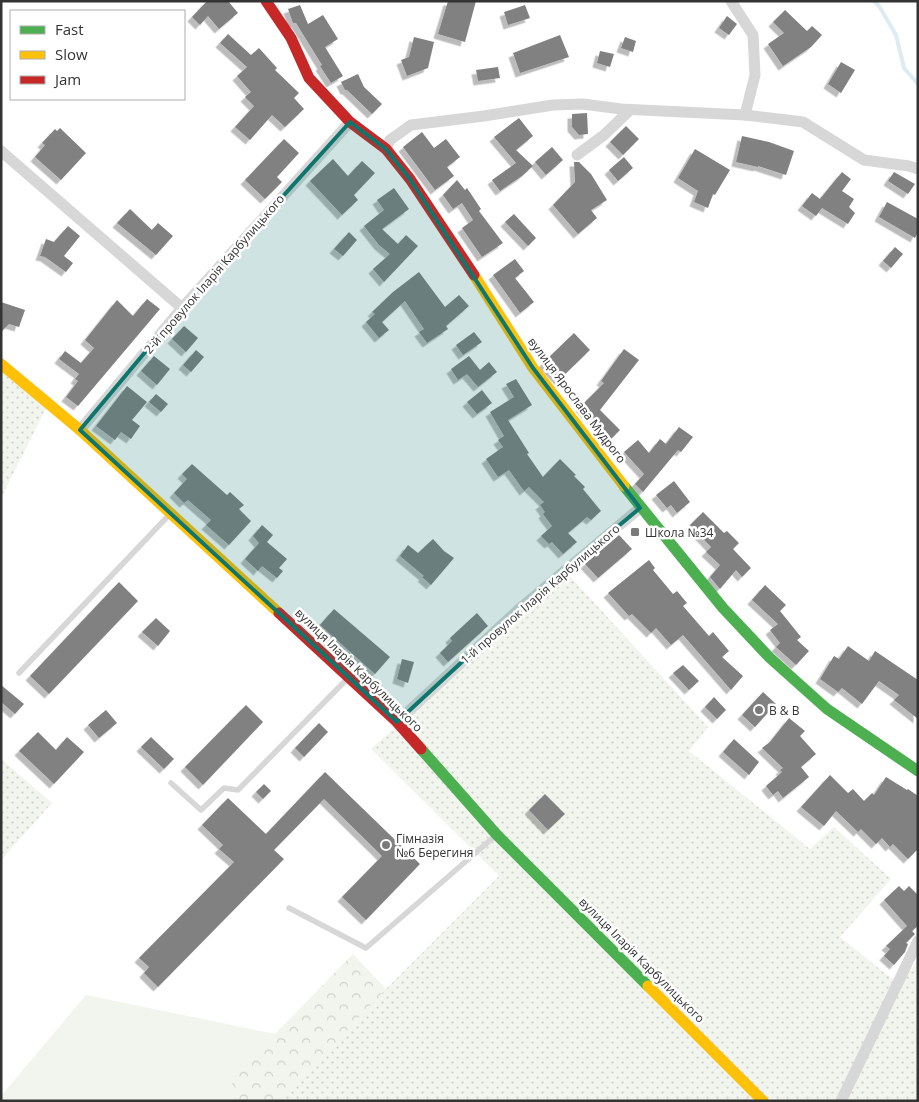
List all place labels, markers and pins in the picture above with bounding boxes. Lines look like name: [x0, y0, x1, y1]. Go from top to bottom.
place label: Школа №34: [645, 524, 714, 541]
marker: Школа №34: [629, 526, 641, 538]
place label: B & B: [769, 702, 800, 719]
marker: B & B: [753, 704, 765, 716]
place label: Гімназія №6 Берегиня: [396, 830, 473, 861]
marker: Гімназія №6 Берегиня: [380, 839, 392, 851]

